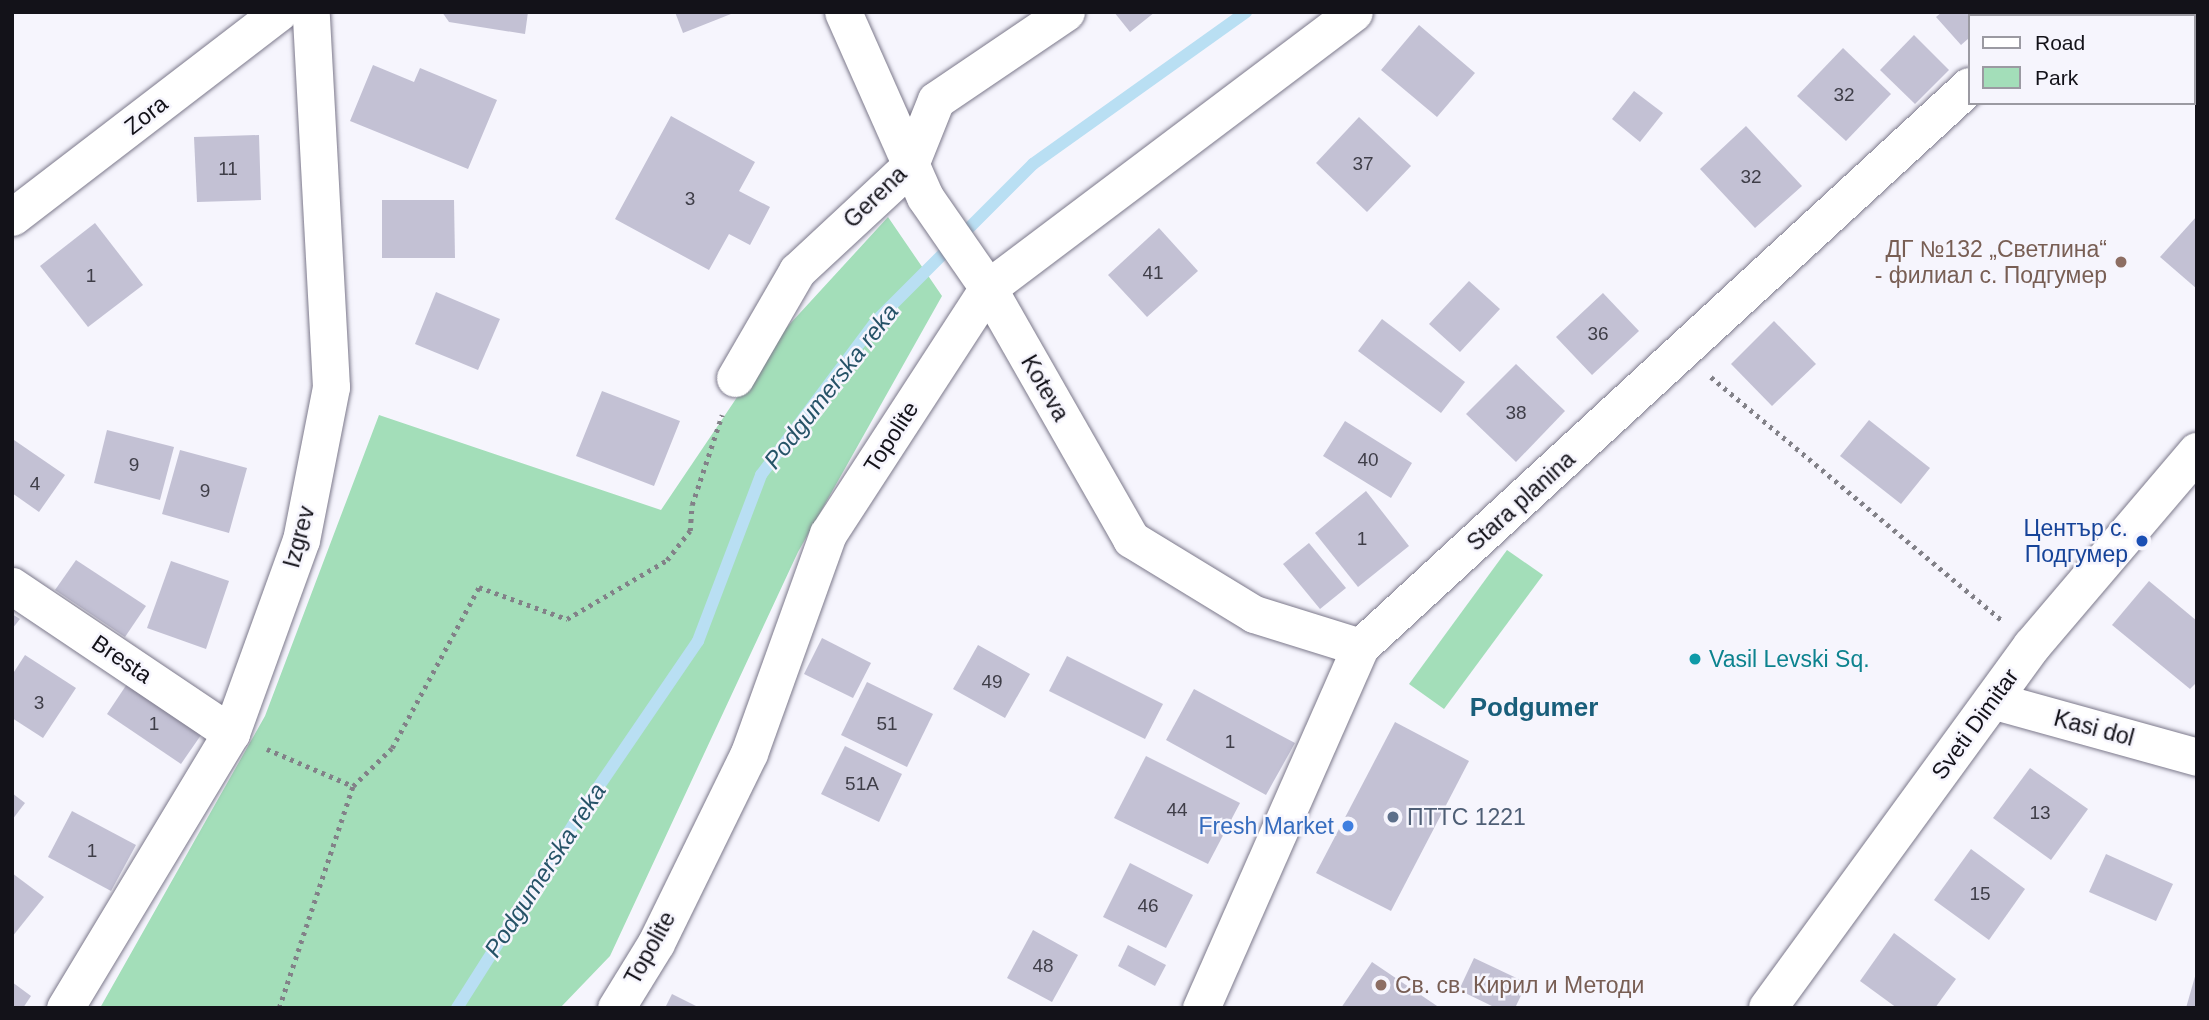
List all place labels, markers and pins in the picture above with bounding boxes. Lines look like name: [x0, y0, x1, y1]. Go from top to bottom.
place label: ДГ №132 „Светлина“ - филиал с. Подгумер: [1875, 235, 2107, 289]
marker: ДГ №132 „Светлина“ - филиал с. Подгумер: [2113, 254, 2129, 270]
place label: Център с. Подгумер: [2024, 514, 2128, 568]
marker: Център с. Подгумер: [2134, 533, 2150, 549]
place label: Vasil Levski Sq.: [1709, 645, 1870, 673]
marker: Vasil Levski Sq.: [1687, 651, 1703, 667]
place label: ПТТС 1221: [1407, 803, 1526, 831]
marker: ПТТС 1221: [1385, 809, 1401, 825]
place label: Fresh Market: [1199, 812, 1334, 840]
marker: Fresh Market: [1340, 818, 1356, 834]
place label: Св. св. Кирил и Методи: [1395, 971, 1644, 999]
marker: Св. св. Кирил и Методи: [1373, 977, 1389, 993]

